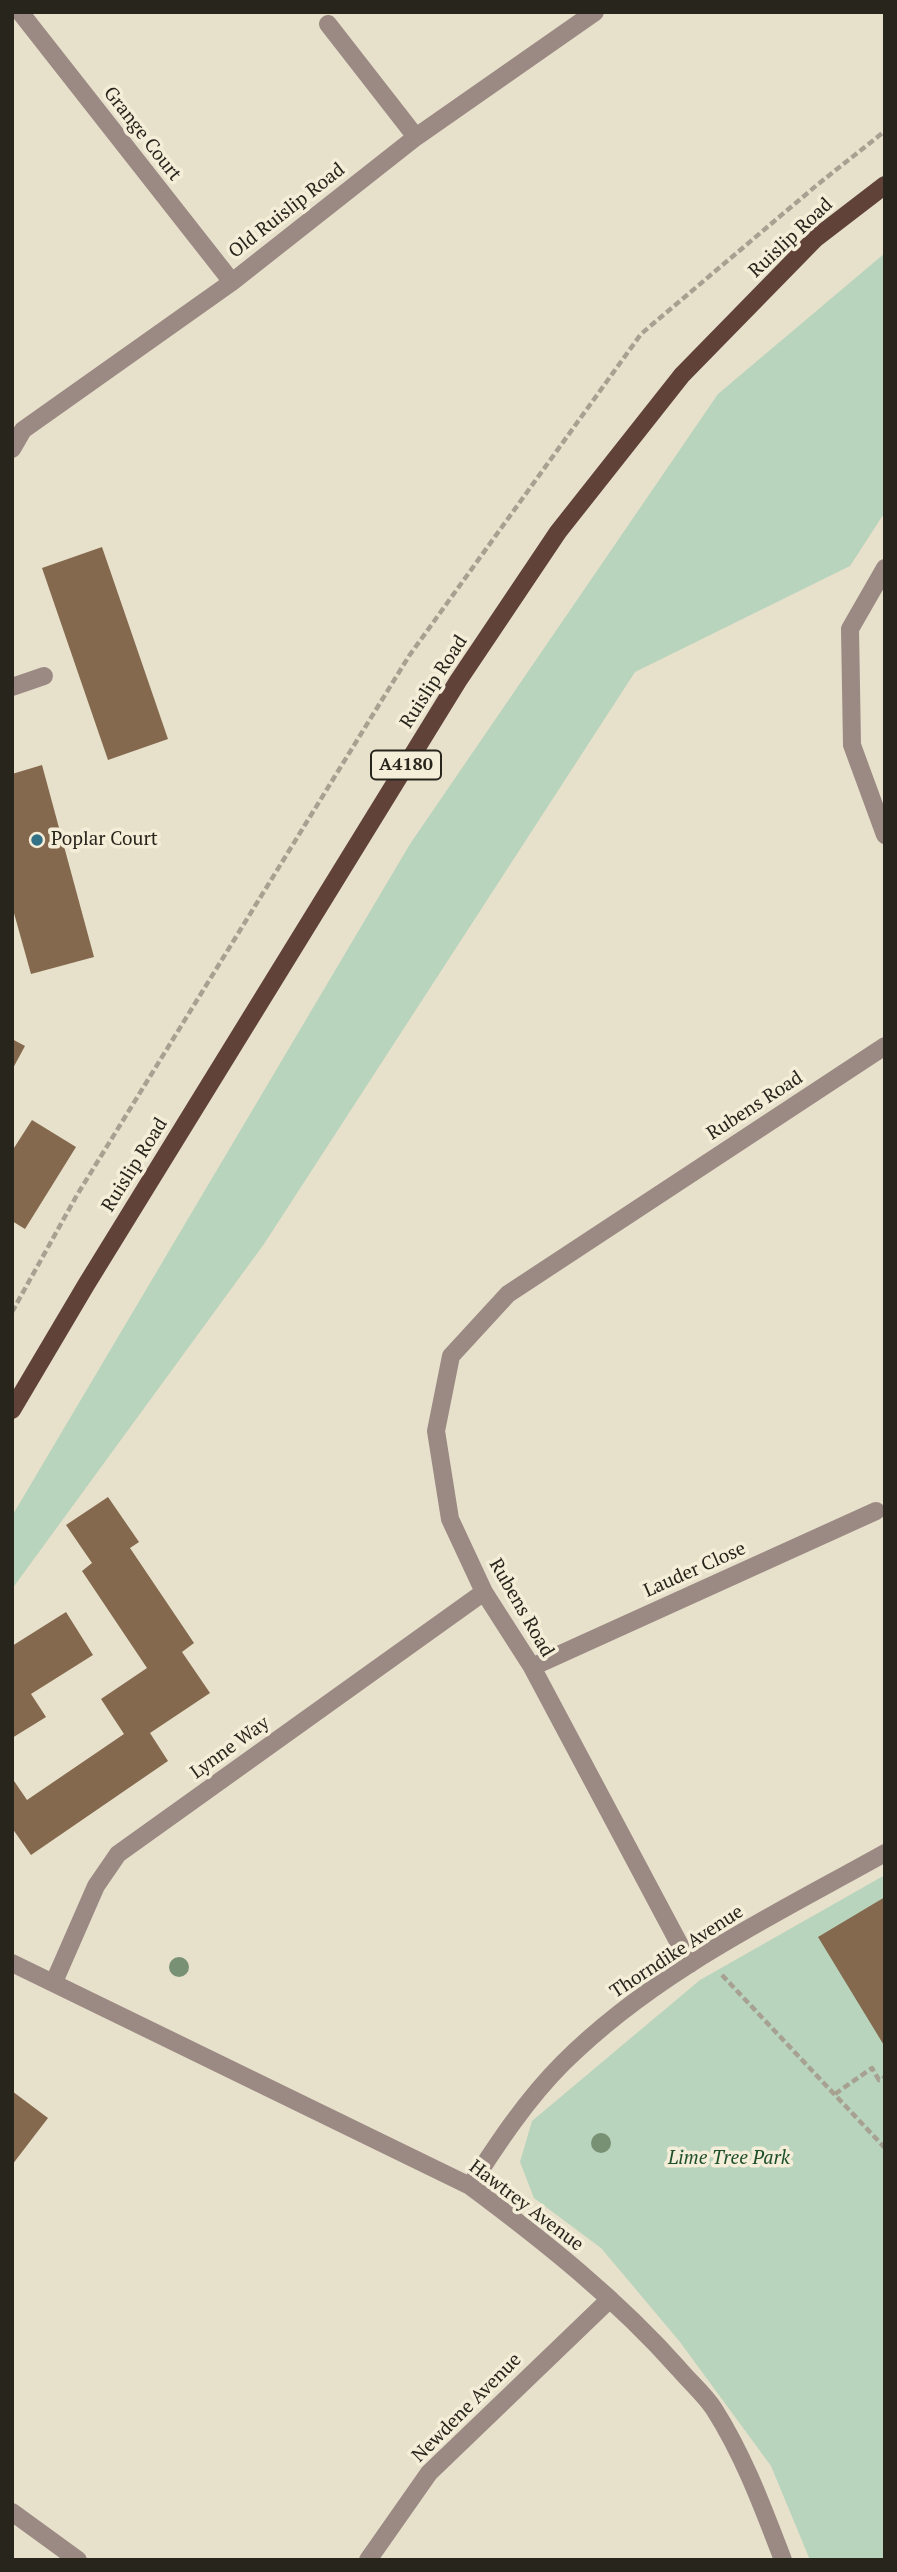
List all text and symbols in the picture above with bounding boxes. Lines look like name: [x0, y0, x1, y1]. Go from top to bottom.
street label: Grange Court: [98, 82, 186, 186]
street label: Old Ruislip Road: [224, 159, 350, 263]
street label: Ruislip Road: [744, 193, 838, 283]
street label: Ruislip Road: [396, 631, 472, 733]
road number: A4180: [371, 750, 441, 780]
place label: Poplar Court: [51, 829, 158, 851]
marker: Poplar Court: [29, 832, 45, 848]
street label: Rubens Road: [703, 1067, 807, 1145]
street label: Ruislip Road: [97, 1114, 173, 1216]
street label: Lauder Close: [640, 1537, 750, 1603]
street label: Rubens Road: [484, 1555, 558, 1661]
street label: Lynne Way: [186, 1712, 274, 1784]
street label: Thorndike Avenue: [606, 1900, 748, 2004]
park label: Lime Tree Park: [668, 2148, 790, 2170]
street label: Hawtrey Avenue: [464, 2156, 588, 2256]
street label: Newdene Avenue: [408, 2349, 526, 2467]

